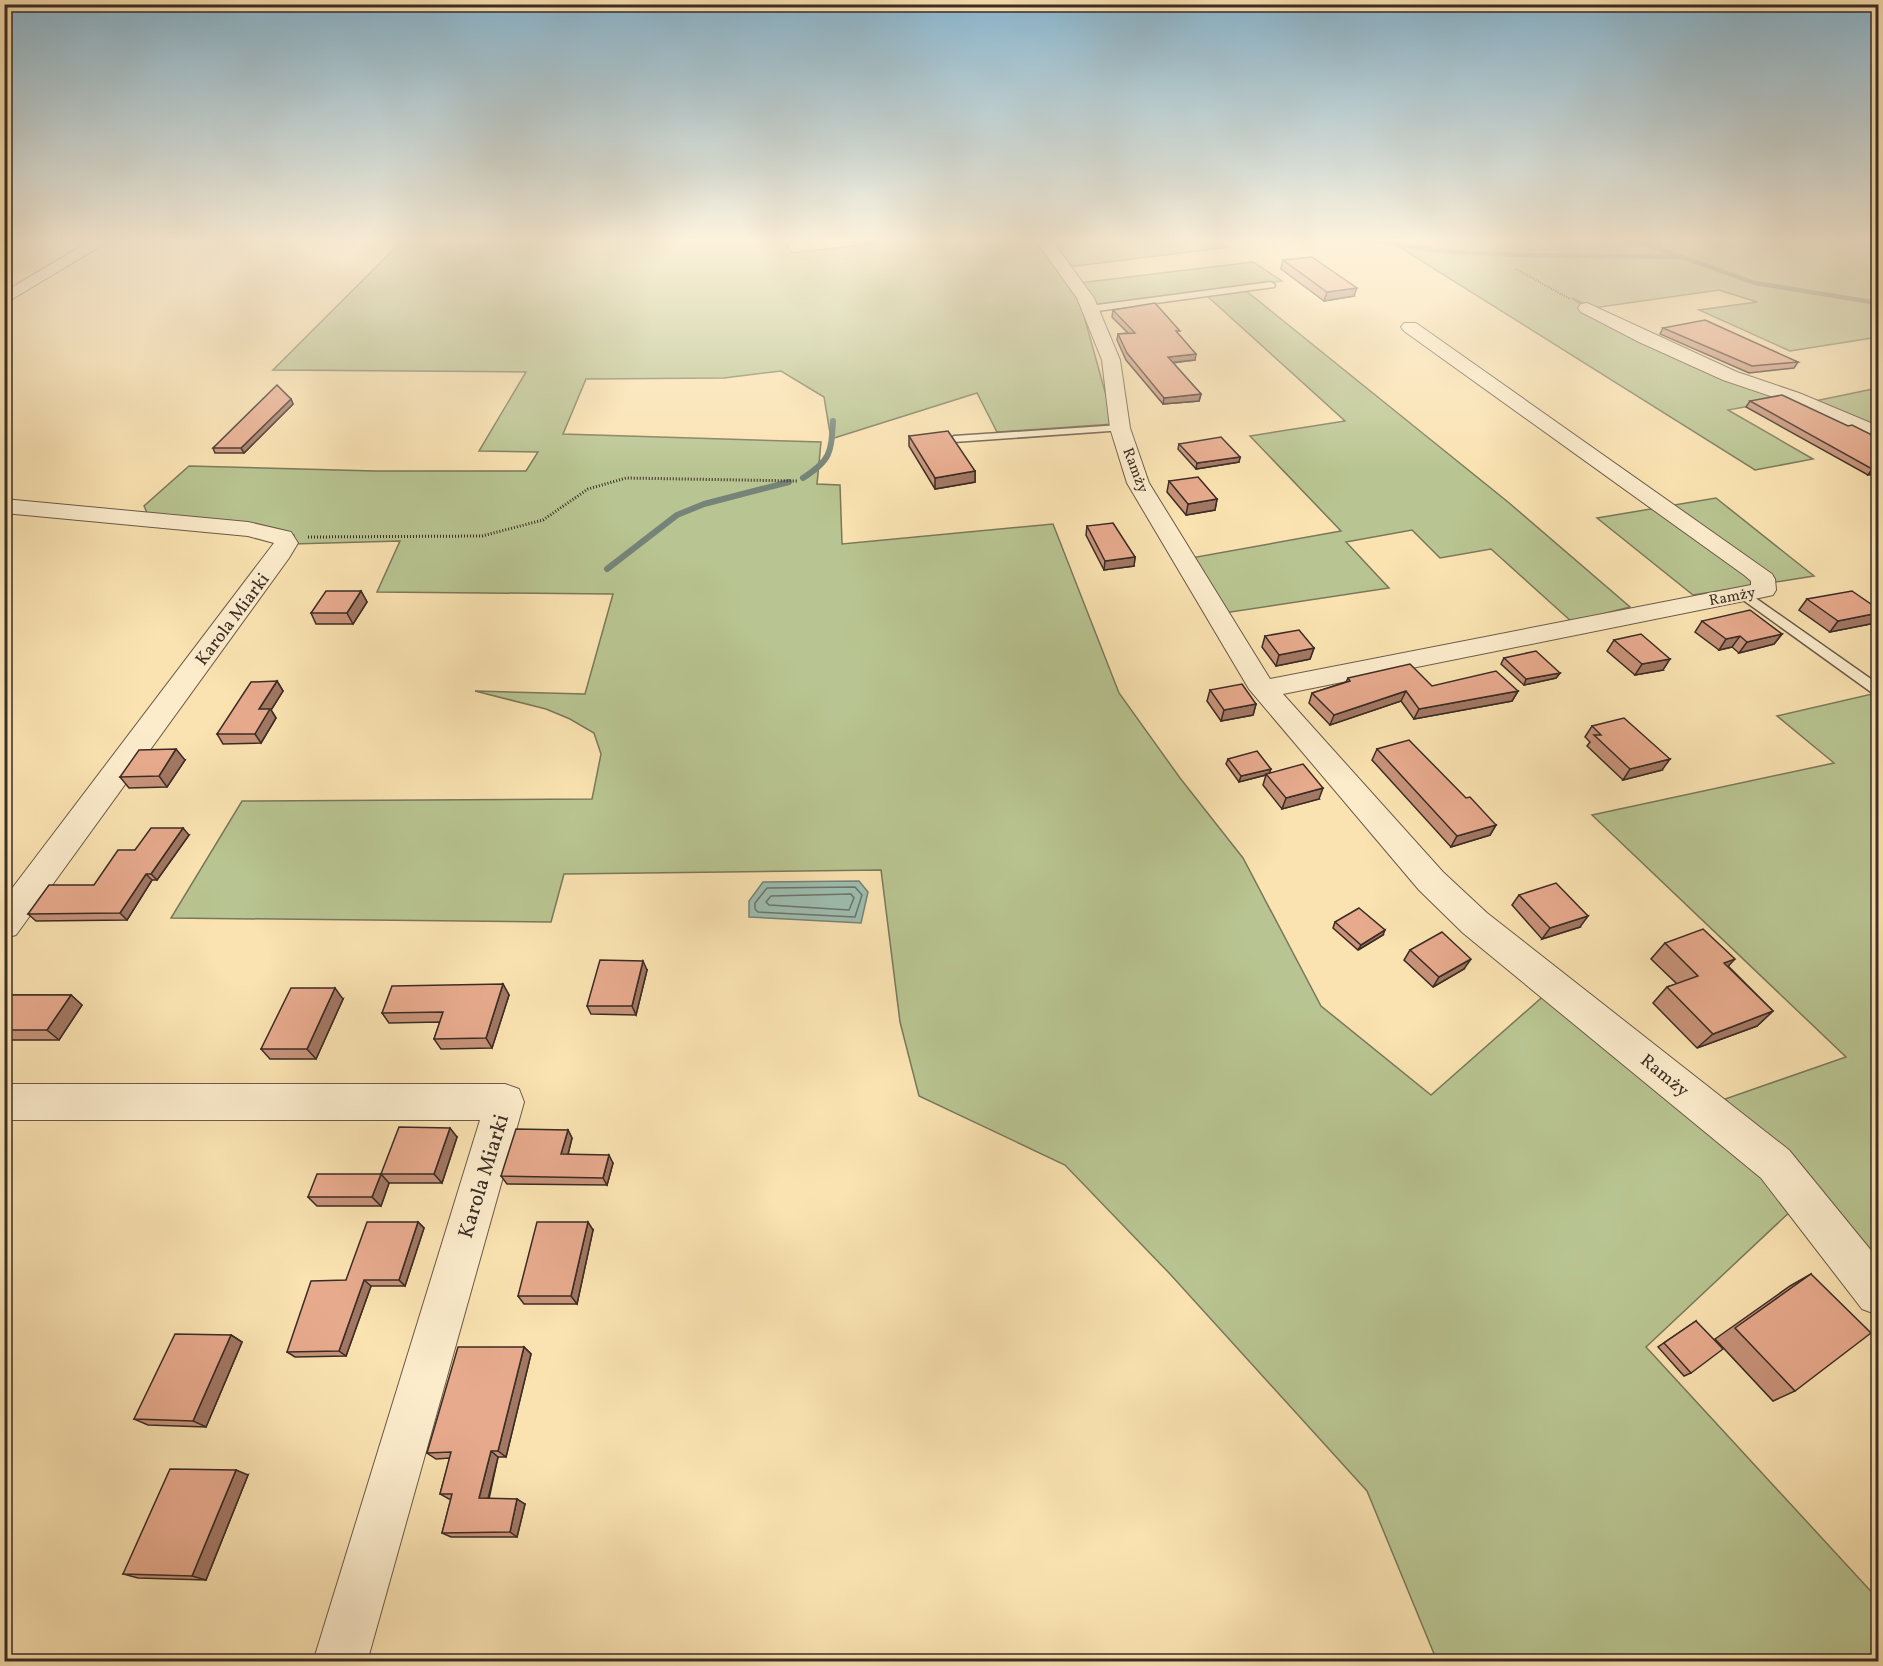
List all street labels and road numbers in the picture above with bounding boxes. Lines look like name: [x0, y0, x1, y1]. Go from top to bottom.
street label: Ramży: [1116, 445, 1153, 496]
street label: Karola Miarki: [190, 568, 276, 671]
street label: Ramży: [1707, 583, 1757, 612]
street label: Ramży: [1634, 1049, 1694, 1104]
street label: Karola Miarki: [452, 1111, 517, 1242]

